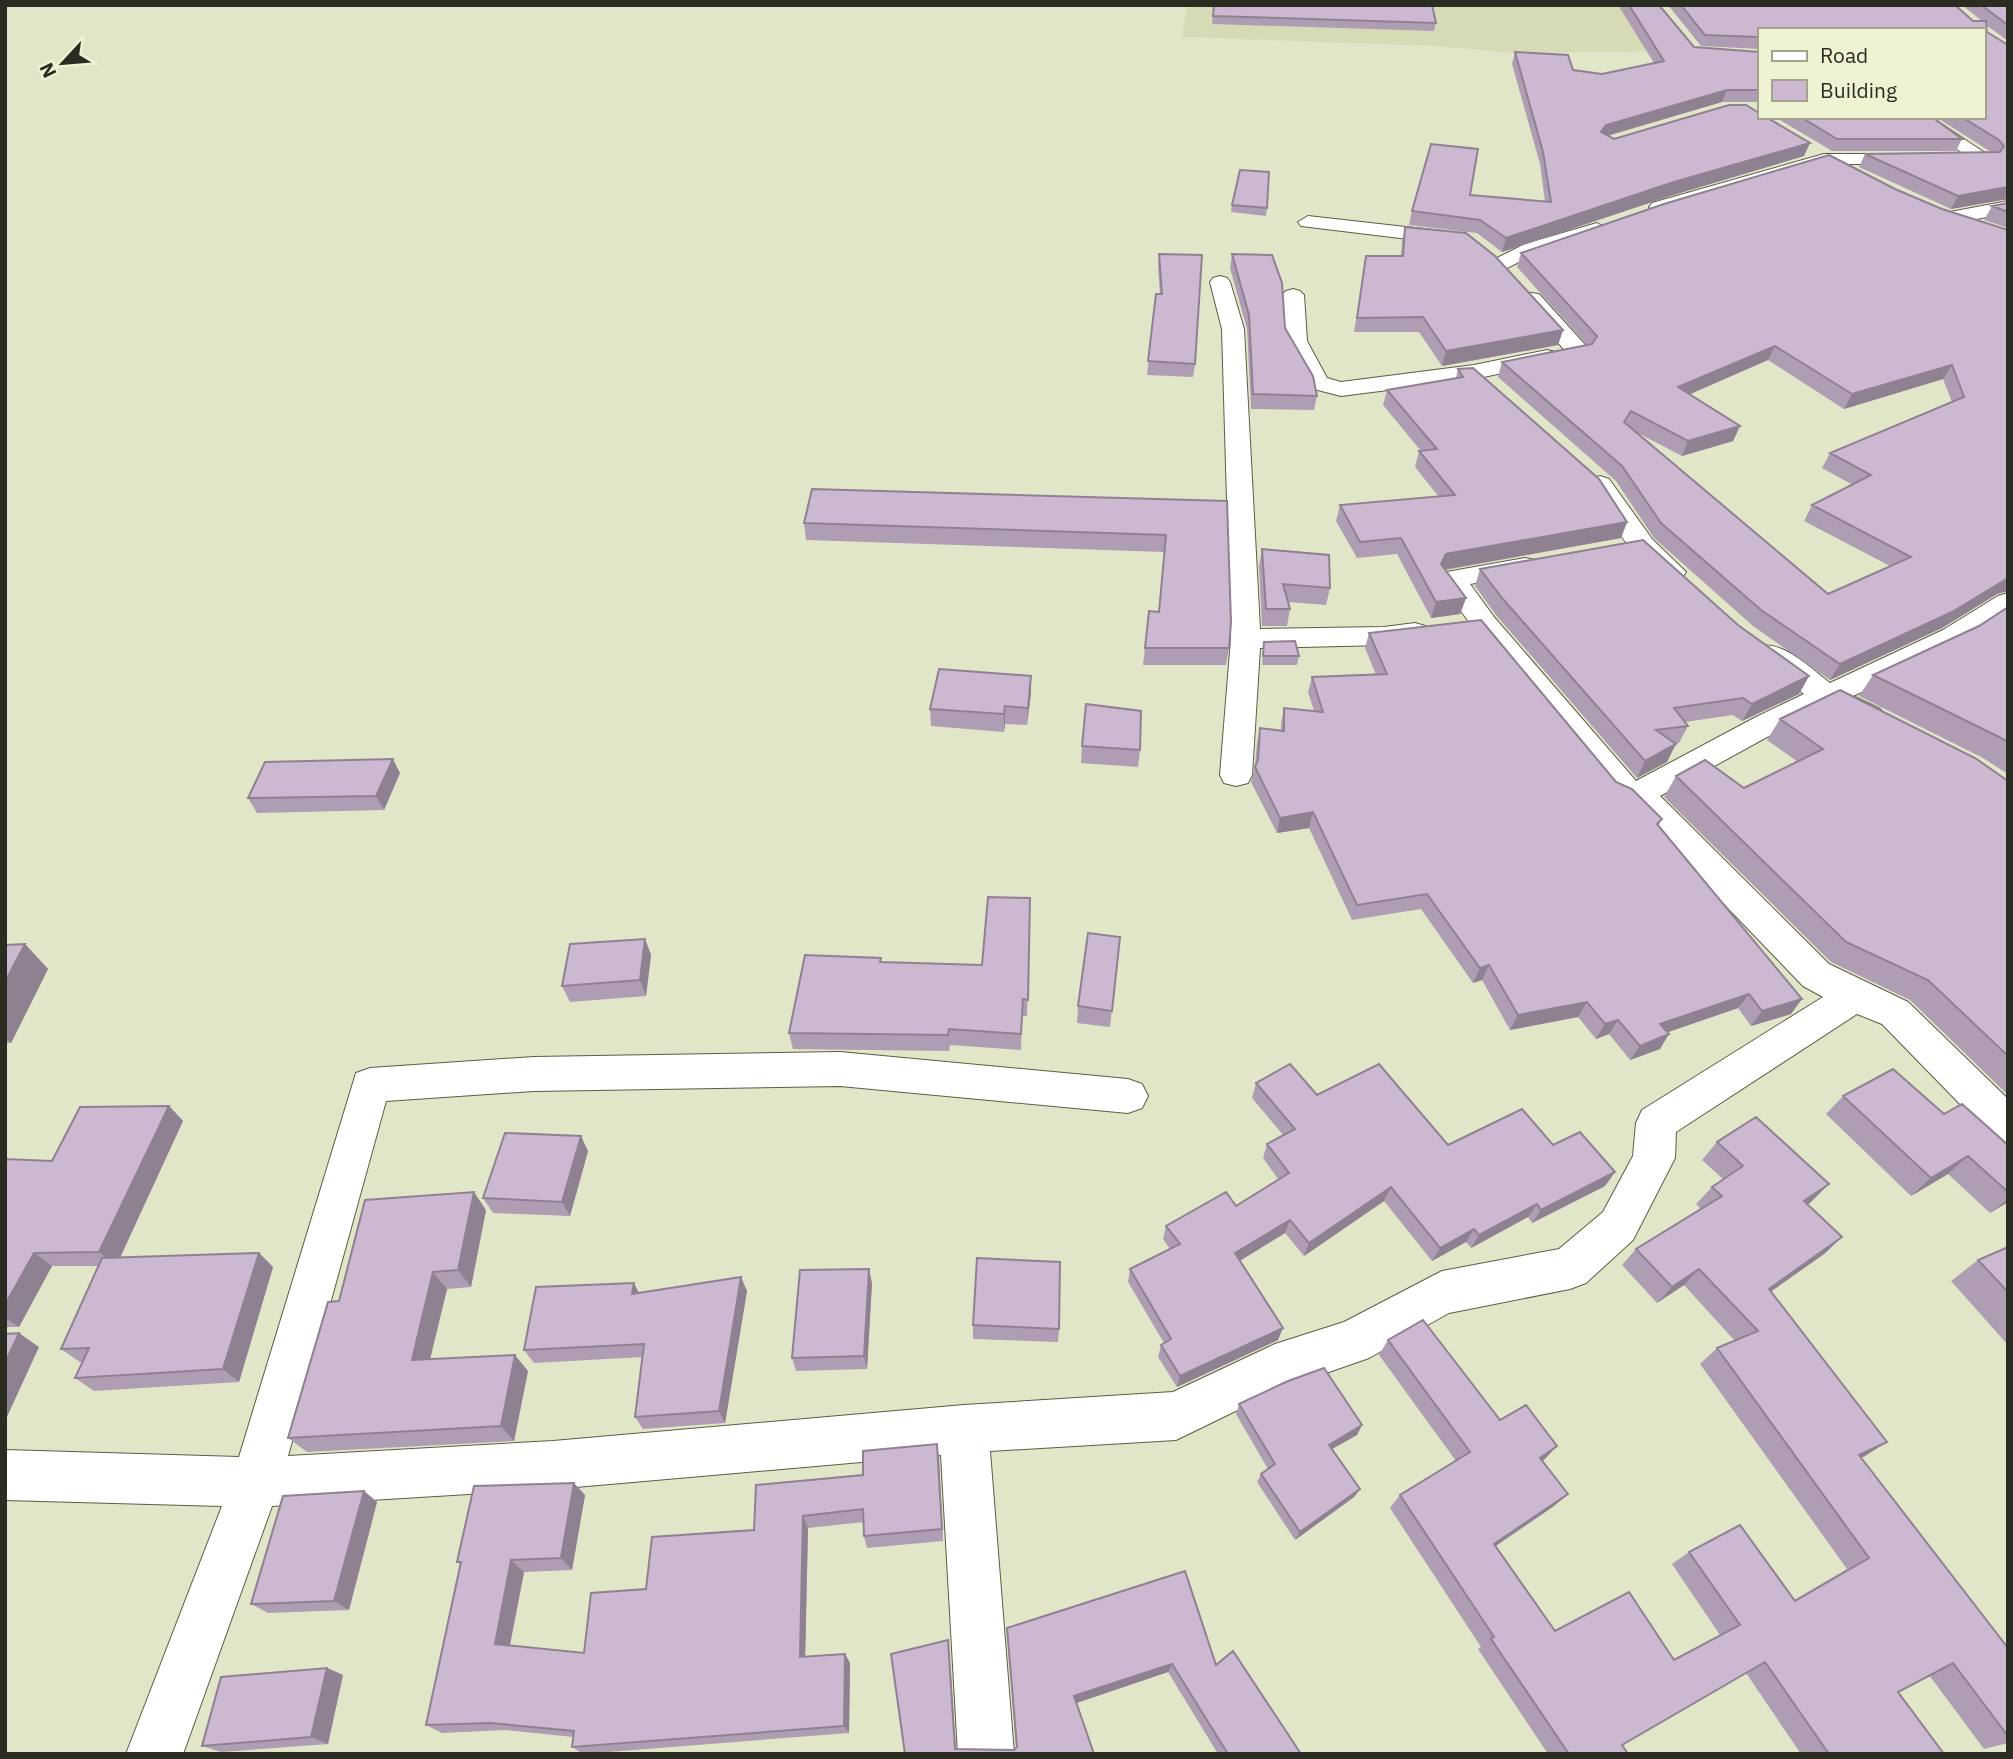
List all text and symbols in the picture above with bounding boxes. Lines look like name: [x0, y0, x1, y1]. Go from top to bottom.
north arrow: [28, 28, 98, 98]
legend: [1758, 28, 1985, 119]
text: Road: [1820, 41, 1868, 69]
text: N: [34, 59, 62, 82]
text: Building: [1820, 76, 1897, 104]

